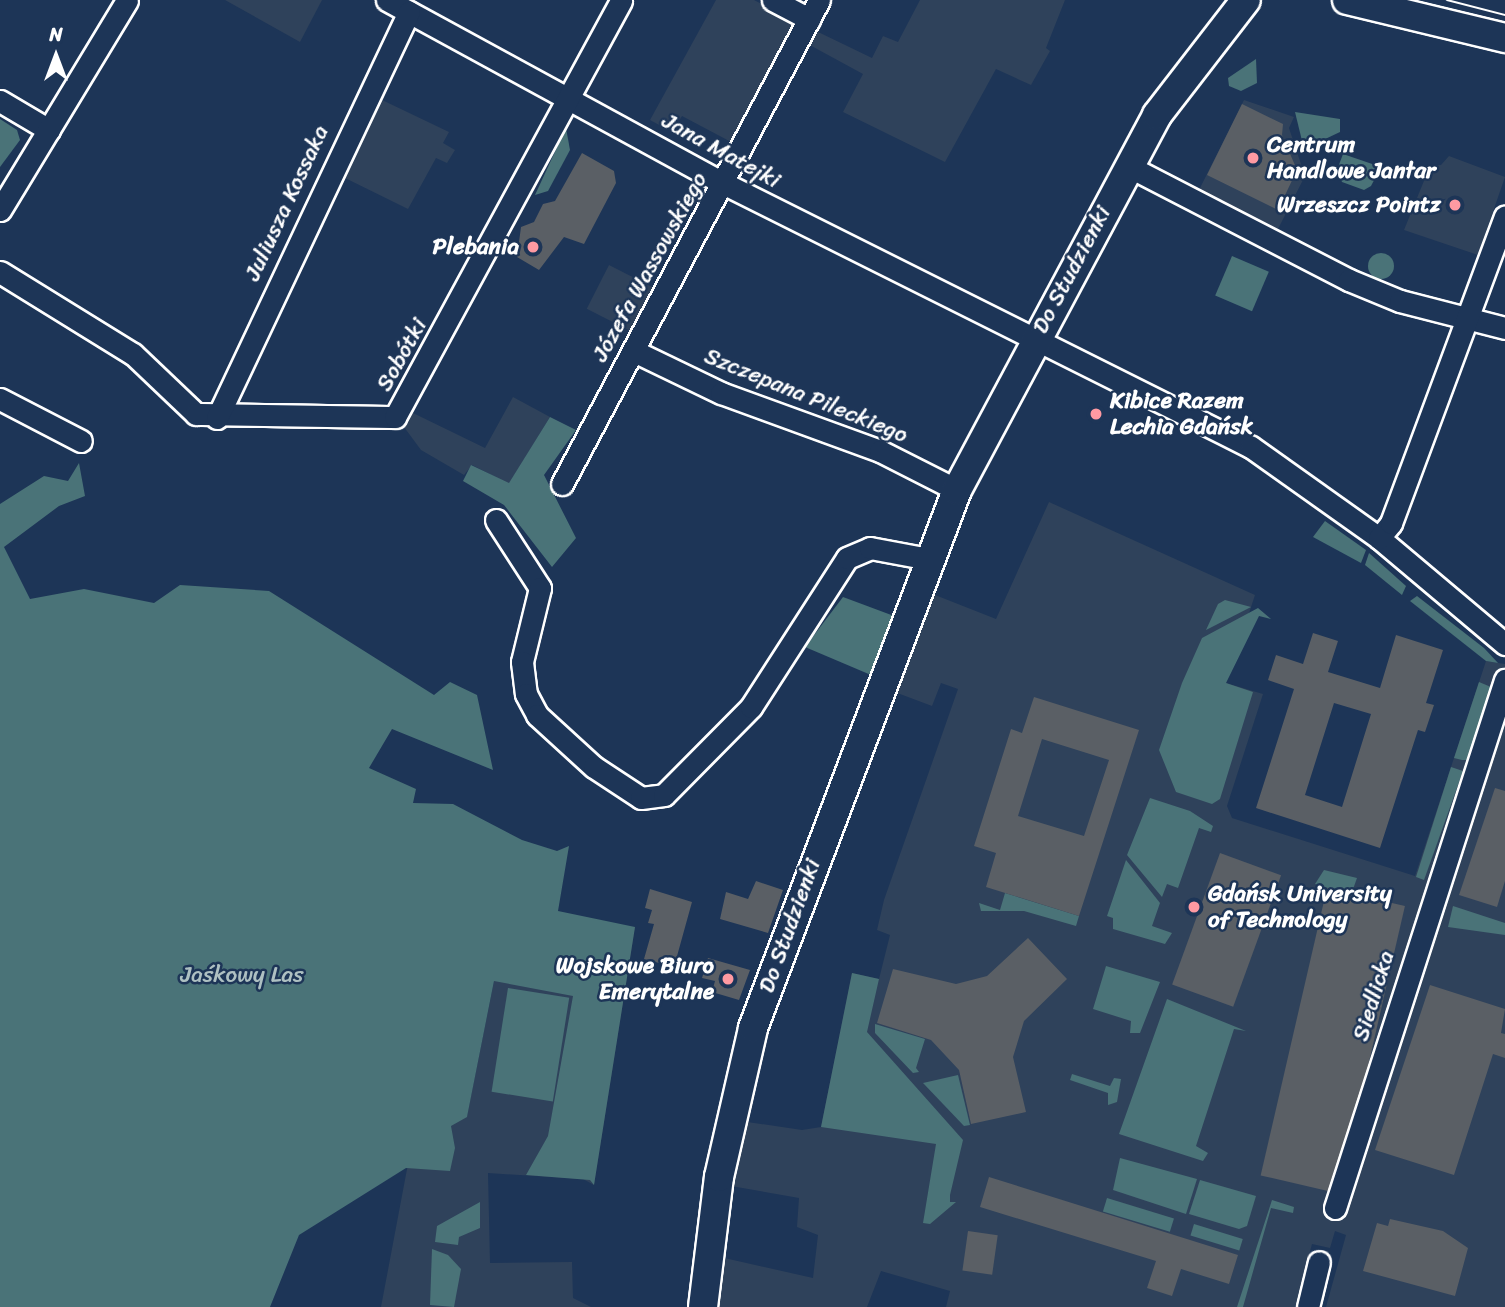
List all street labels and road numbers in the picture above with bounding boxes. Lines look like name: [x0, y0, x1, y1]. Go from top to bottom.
street label: Jana Matejki: [657, 107, 785, 195]
street label: Juliusza Kossaka: [239, 120, 335, 286]
street label: Józefa Wassowskiego: [586, 166, 714, 368]
street label: Do Studzienki: [1027, 202, 1117, 338]
street label: Sobótki: [371, 314, 433, 396]
street label: Szczepana Pileckiego: [700, 343, 912, 449]
street label: Do Studzienki: [753, 856, 827, 996]
street label: Siedlicka: [1347, 948, 1401, 1044]

